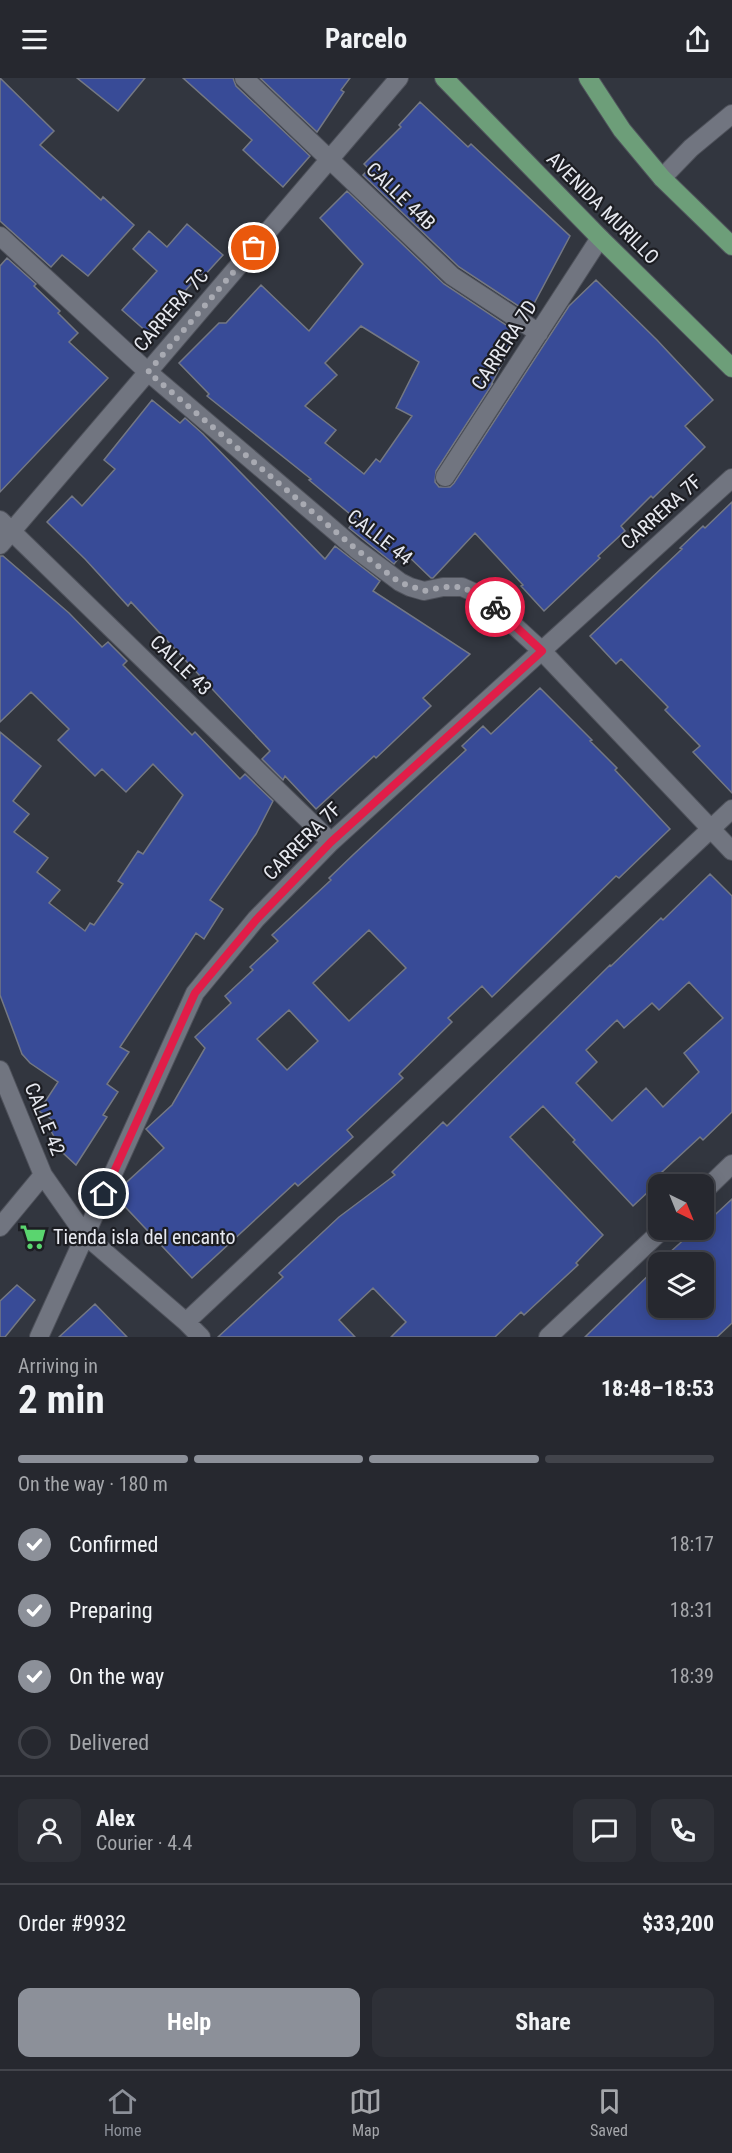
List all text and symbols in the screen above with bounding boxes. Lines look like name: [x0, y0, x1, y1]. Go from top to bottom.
icon: menu: [18, 23, 51, 56]
text: Parcelo: [325, 23, 407, 55]
icon: share: [681, 23, 714, 56]
street label: AVENIDA MURILLO: [542, 147, 664, 269]
street label: CALLE 44B: [361, 157, 441, 235]
pin: [228, 222, 279, 273]
icon: bag: [237, 231, 270, 264]
street label: CARRERA 7C: [128, 264, 214, 356]
street label: CARRERA 7D: [466, 296, 542, 394]
street label: CARRERA 7F: [616, 470, 706, 554]
street label: CALLE 44: [343, 504, 418, 570]
courier: [465, 577, 525, 637]
icon: bike: [479, 591, 512, 624]
street label: CALLE 43: [145, 630, 217, 700]
street label: CARRERA 7F: [258, 797, 346, 885]
street label: CALLE 42: [20, 1079, 70, 1159]
pin: [78, 1168, 129, 1219]
north arrow: [648, 1174, 714, 1240]
map controls: [648, 1174, 714, 1318]
icon: home: [87, 1177, 120, 1210]
supermarket icon: Tienda isla del encanto: [18, 1222, 48, 1252]
place label: Tienda isla del encanto: [53, 1225, 235, 1249]
button: layers: [648, 1252, 714, 1318]
text: Arriving in: [18, 1354, 98, 1378]
text: 18:48–18:53: [601, 1376, 714, 1401]
text: 2 min: [18, 1377, 105, 1423]
text: On the way · 180 m: [18, 1472, 168, 1496]
icon: check: [18, 1528, 51, 1561]
text: Confirmed: [69, 1532, 158, 1557]
text: 18:17: [670, 1532, 714, 1556]
icon: check: [18, 1594, 51, 1627]
text: Preparing: [69, 1598, 153, 1623]
text: 18:31: [670, 1598, 714, 1622]
icon: check: [18, 1660, 51, 1693]
text: On the way: [69, 1664, 164, 1689]
text: 18:39: [670, 1664, 714, 1688]
text: Delivered: [69, 1730, 149, 1755]
button: person: [18, 1799, 81, 1862]
button: chat: [573, 1799, 636, 1862]
button: phone: [651, 1799, 714, 1862]
text: Alex: [96, 1806, 135, 1831]
text: Courier · 4.4: [96, 1831, 192, 1855]
text: Order #9932: [18, 1911, 126, 1936]
text: $33,200: [642, 1911, 714, 1936]
button: Help: [18, 1988, 360, 2057]
button: Share: [372, 1988, 714, 2057]
tab: Home: [104, 2085, 141, 2140]
tab: Map: [349, 2085, 382, 2140]
tab: Saved: [590, 2085, 628, 2140]

